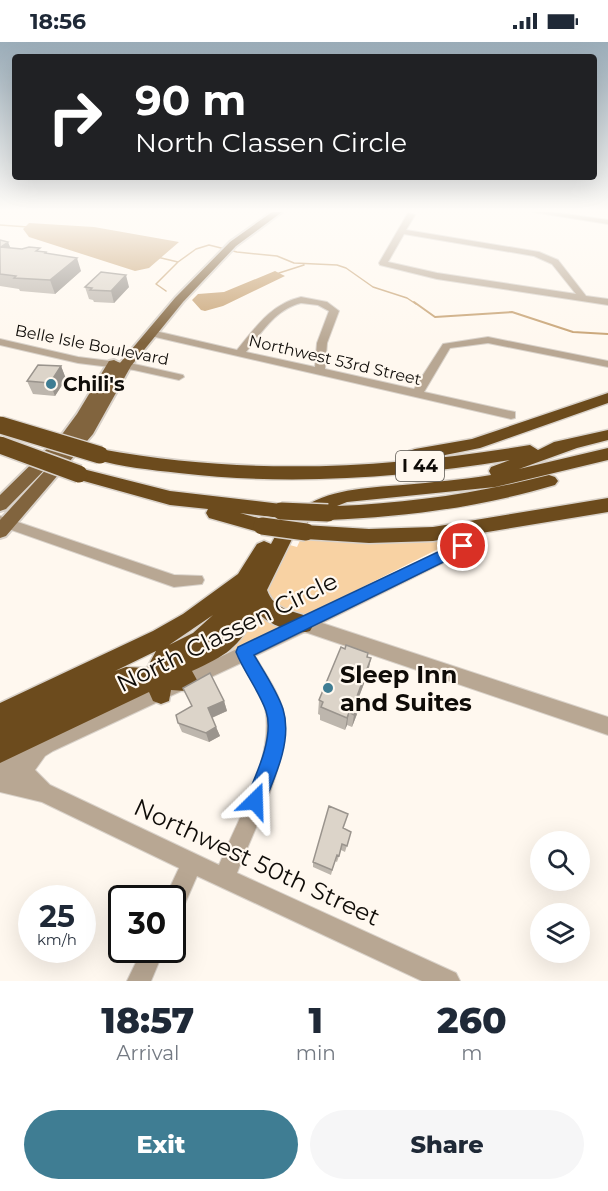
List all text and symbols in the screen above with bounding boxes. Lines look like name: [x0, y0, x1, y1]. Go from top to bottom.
text: 18:56: [30, 8, 86, 35]
text: 90 m: [135, 74, 246, 126]
icon: right: [36, 78, 114, 156]
text: North Classen Circle: [135, 126, 407, 159]
street label: Belle Isle Boulevard: [13, 321, 171, 369]
street label: Northwest 53rd Street: [247, 331, 424, 389]
place label: Chili's: [63, 372, 125, 396]
marker: Chili's: [44, 377, 58, 391]
road number: I 44: [396, 451, 444, 481]
pin: [437, 520, 488, 571]
icon: arrive: [446, 529, 479, 562]
street label: North Classen Circle: [112, 566, 342, 698]
place label: Sleep Inn and Suites: [340, 660, 472, 717]
marker: Sleep Inn and Suites: [321, 681, 335, 695]
position arrow: [223, 769, 287, 833]
street label: Northwest 50th Street: [130, 792, 385, 932]
map controls: [530, 831, 590, 963]
button: search: [530, 831, 590, 891]
speed limit sign: 30: [108, 885, 186, 963]
text: 25: [39, 898, 75, 935]
button: layers: [530, 903, 590, 963]
text: km/h: [37, 930, 77, 949]
text: 18:57: [101, 998, 194, 1042]
text: 1: [308, 998, 323, 1042]
text: 260: [437, 998, 507, 1042]
text: Arrival: [116, 1041, 179, 1065]
text: min: [296, 1041, 336, 1065]
text: m: [461, 1041, 483, 1065]
button: Exit: [24, 1110, 298, 1179]
button: Share: [310, 1110, 584, 1179]

